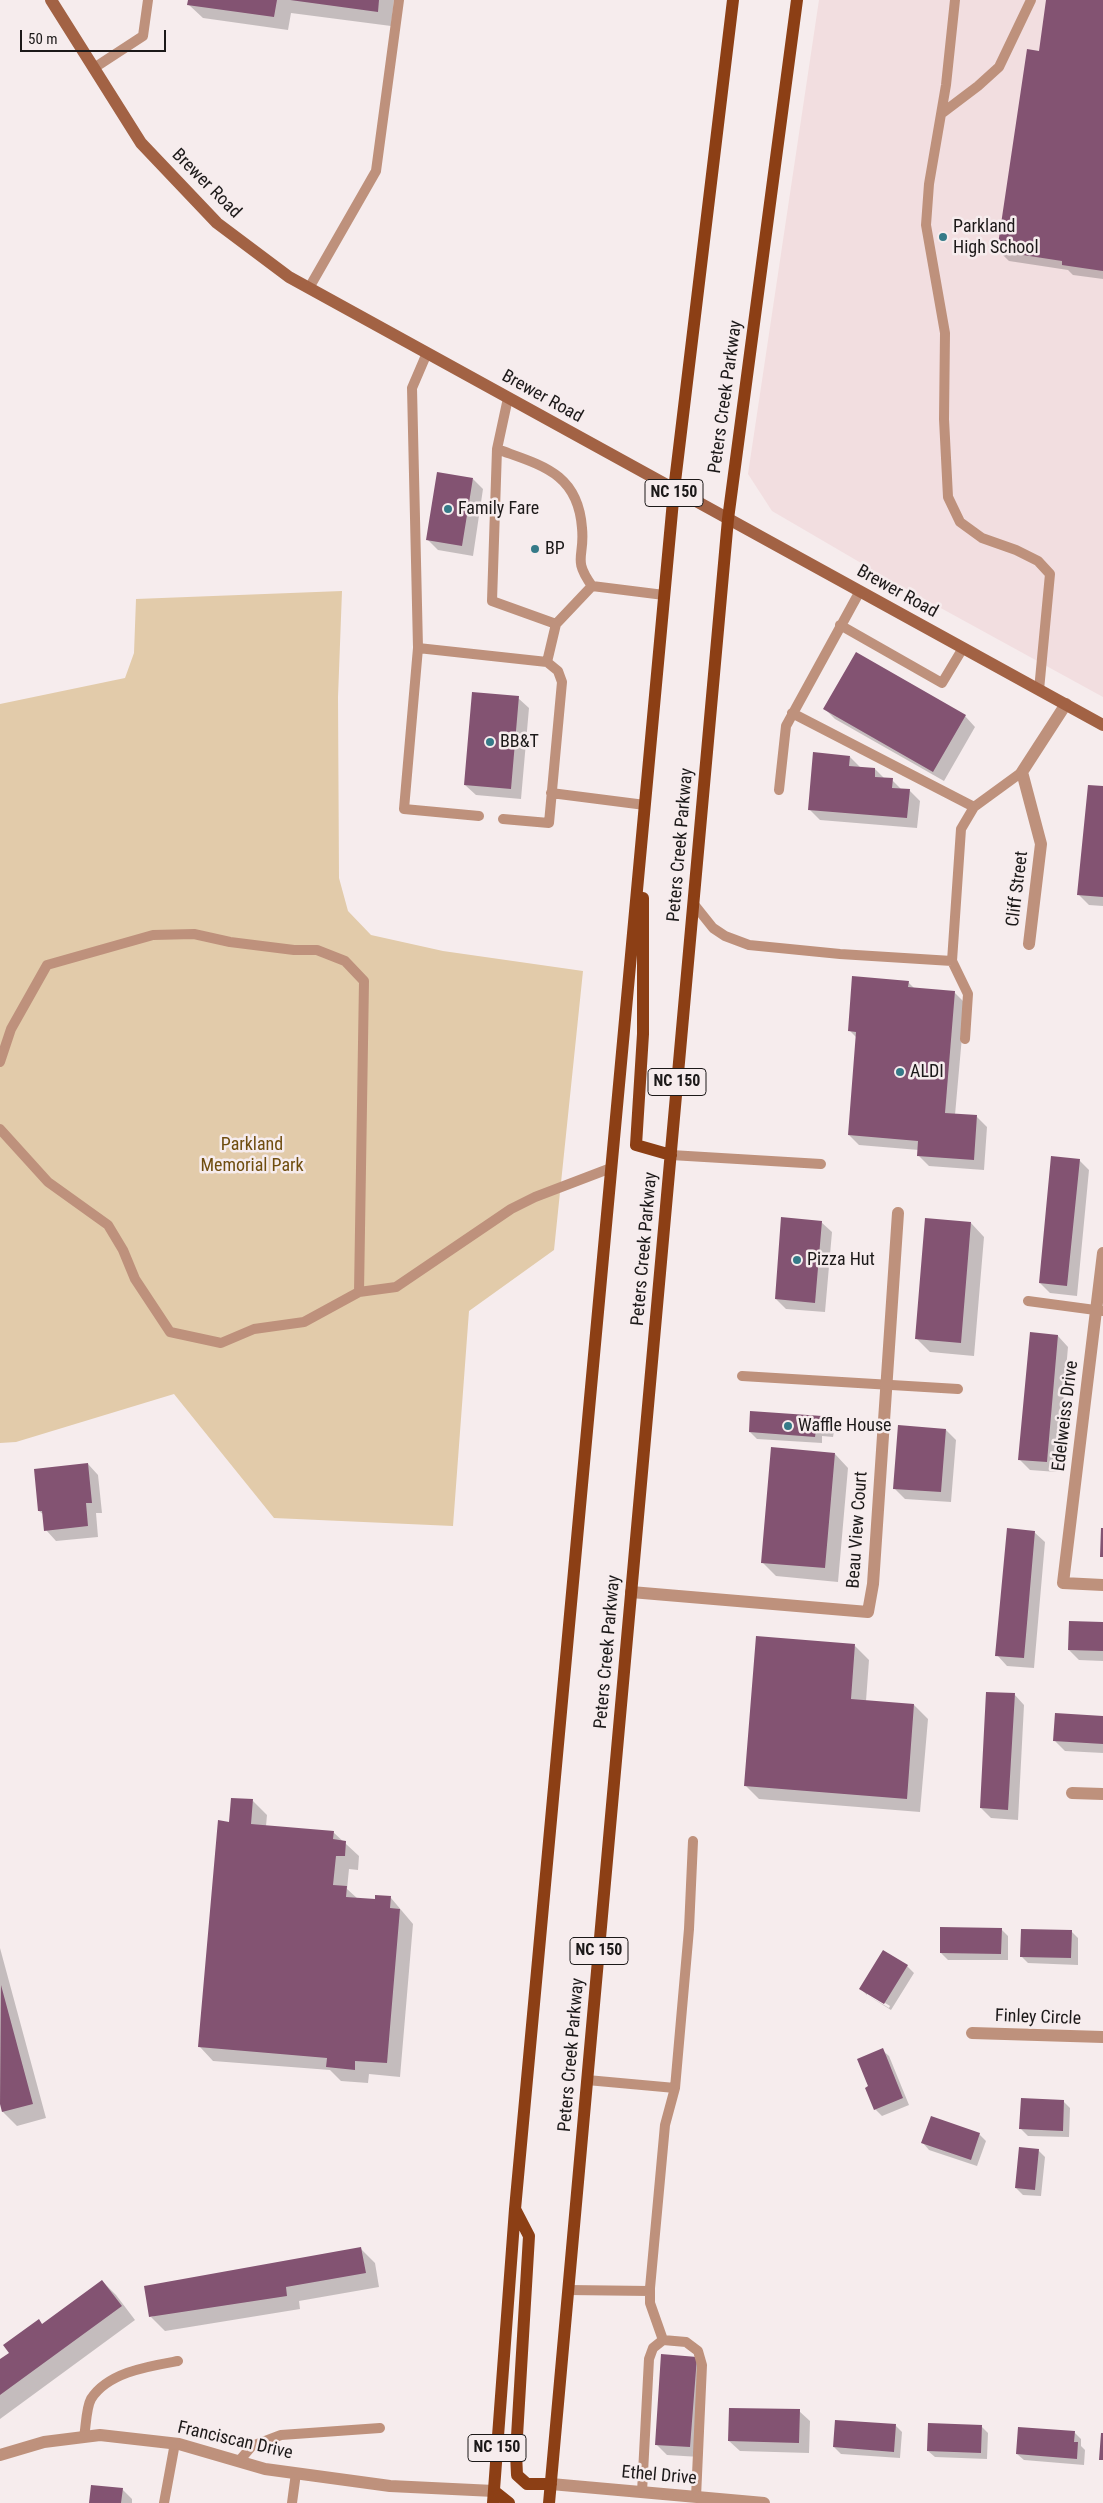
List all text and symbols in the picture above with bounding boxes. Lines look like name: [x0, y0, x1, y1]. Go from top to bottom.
scale bar: [22, 20, 169, 52]
text: 50 m: [28, 30, 58, 48]
street label: Brewer Road: [167, 145, 245, 223]
place label: Parkland High School: [953, 216, 1039, 258]
marker: Parkland High School: [937, 231, 949, 243]
street label: Peters Creek Parkway: [705, 319, 747, 475]
street label: Brewer Road: [498, 366, 586, 428]
road number: NC 150: [645, 479, 703, 506]
place label: Family Fare: [458, 498, 539, 520]
marker: Family Fare: [442, 503, 454, 515]
place label: BP: [545, 538, 565, 560]
marker: BP: [529, 543, 541, 555]
street label: Brewer Road: [853, 561, 941, 623]
place label: BB&T: [500, 731, 539, 753]
marker: BB&T: [484, 736, 496, 748]
street label: Peters Creek Parkway: [664, 767, 698, 923]
street label: Cliff Street: [1003, 850, 1033, 928]
place label: ALDI: [910, 1061, 944, 1083]
marker: ALDI: [894, 1066, 906, 1078]
road number: NC 150: [648, 1068, 706, 1096]
park label: Parkland Memorial Park: [200, 1134, 304, 1176]
street label: Peters Creek Parkway: [628, 1171, 662, 1327]
place label: Pizza Hut: [807, 1249, 875, 1271]
marker: Pizza Hut: [791, 1254, 803, 1266]
street label: Edelweiss Drive: [1049, 1360, 1083, 1472]
place label: Waffle House: [798, 1415, 892, 1437]
marker: Waffle House: [782, 1420, 794, 1432]
street label: Beau View Court: [843, 1471, 873, 1589]
street label: Peters Creek Parkway: [591, 1574, 625, 1730]
road number: NC 150: [570, 1938, 628, 1964]
street label: Peters Creek Parkway: [555, 1977, 589, 2133]
street label: Finley Circle: [995, 2006, 1081, 2030]
street label: Franciscan Drive: [175, 2417, 295, 2465]
road number: NC 150: [468, 2434, 526, 2462]
street label: Ethel Drive: [620, 2462, 698, 2490]

